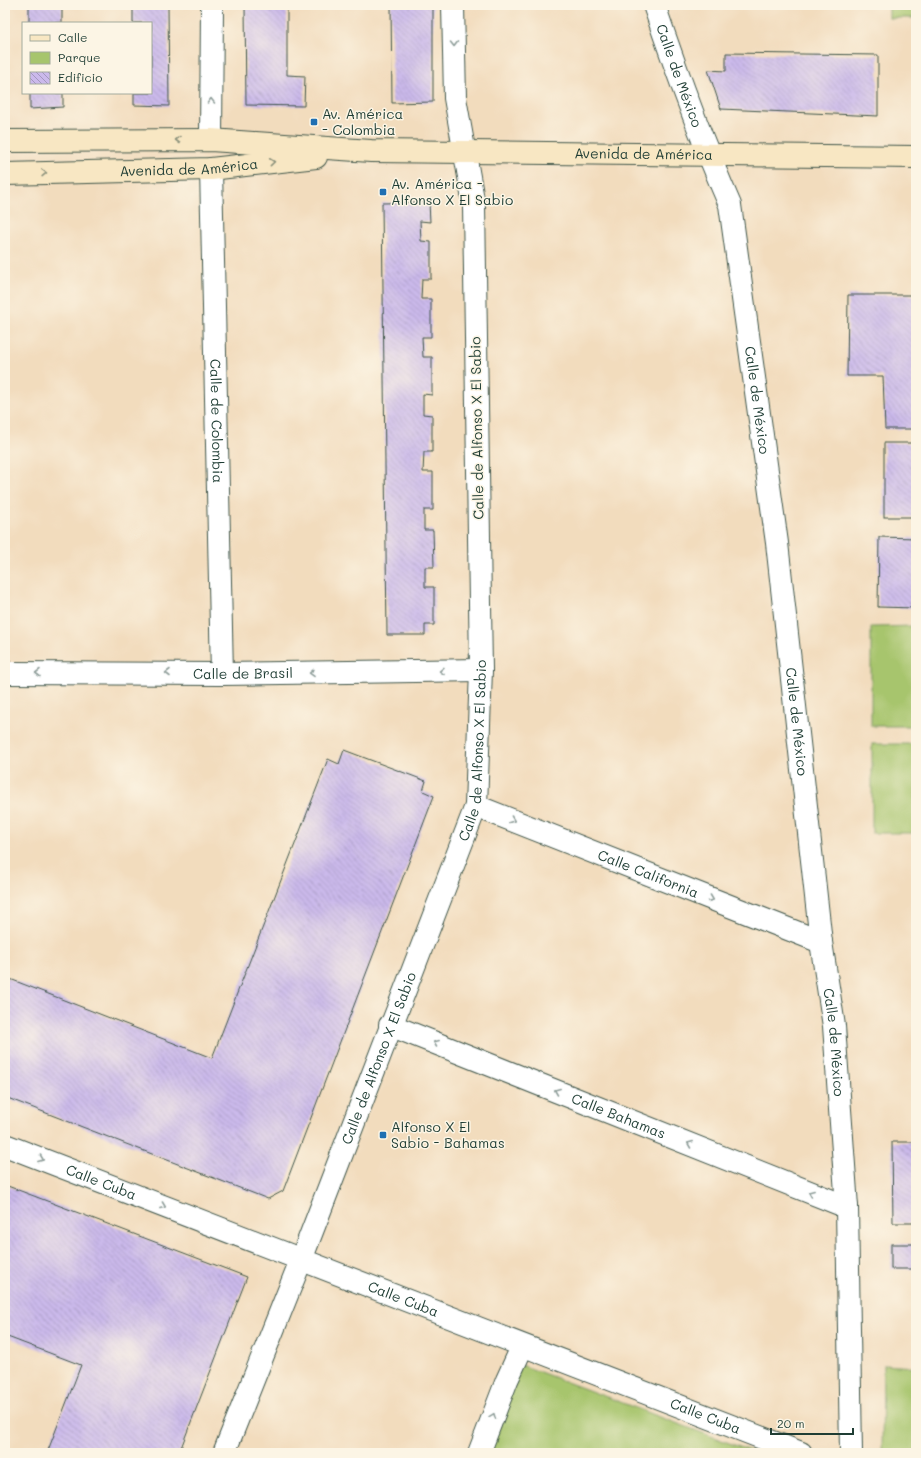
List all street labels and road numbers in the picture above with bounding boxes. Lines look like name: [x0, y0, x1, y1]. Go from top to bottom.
street label: Calle de México: [652, 21, 707, 130]
street label: Avenida de América: [574, 143, 713, 164]
street label: Avenida de América: [120, 154, 259, 180]
street label: Calle de Alfonso X El Sabio: [465, 336, 488, 520]
street label: Calle de México: [741, 345, 775, 455]
street label: Calle de Colombia: [206, 359, 228, 483]
street label: Calle de Alfonso X El Sabio: [453, 660, 490, 844]
street label: Calle de Brasil: [193, 663, 293, 683]
street label: Calle de México: [782, 666, 813, 777]
street label: Calle California: [595, 845, 702, 902]
street label: Calle de Alfonso X El Sabio: [336, 969, 420, 1147]
street label: Calle de México: [819, 987, 849, 1097]
street label: Calle Bahamas: [569, 1088, 669, 1143]
street label: Calle Cuba: [63, 1159, 139, 1204]
street label: Calle Cuba: [365, 1276, 441, 1321]
street label: Calle Cuba: [668, 1393, 744, 1438]

